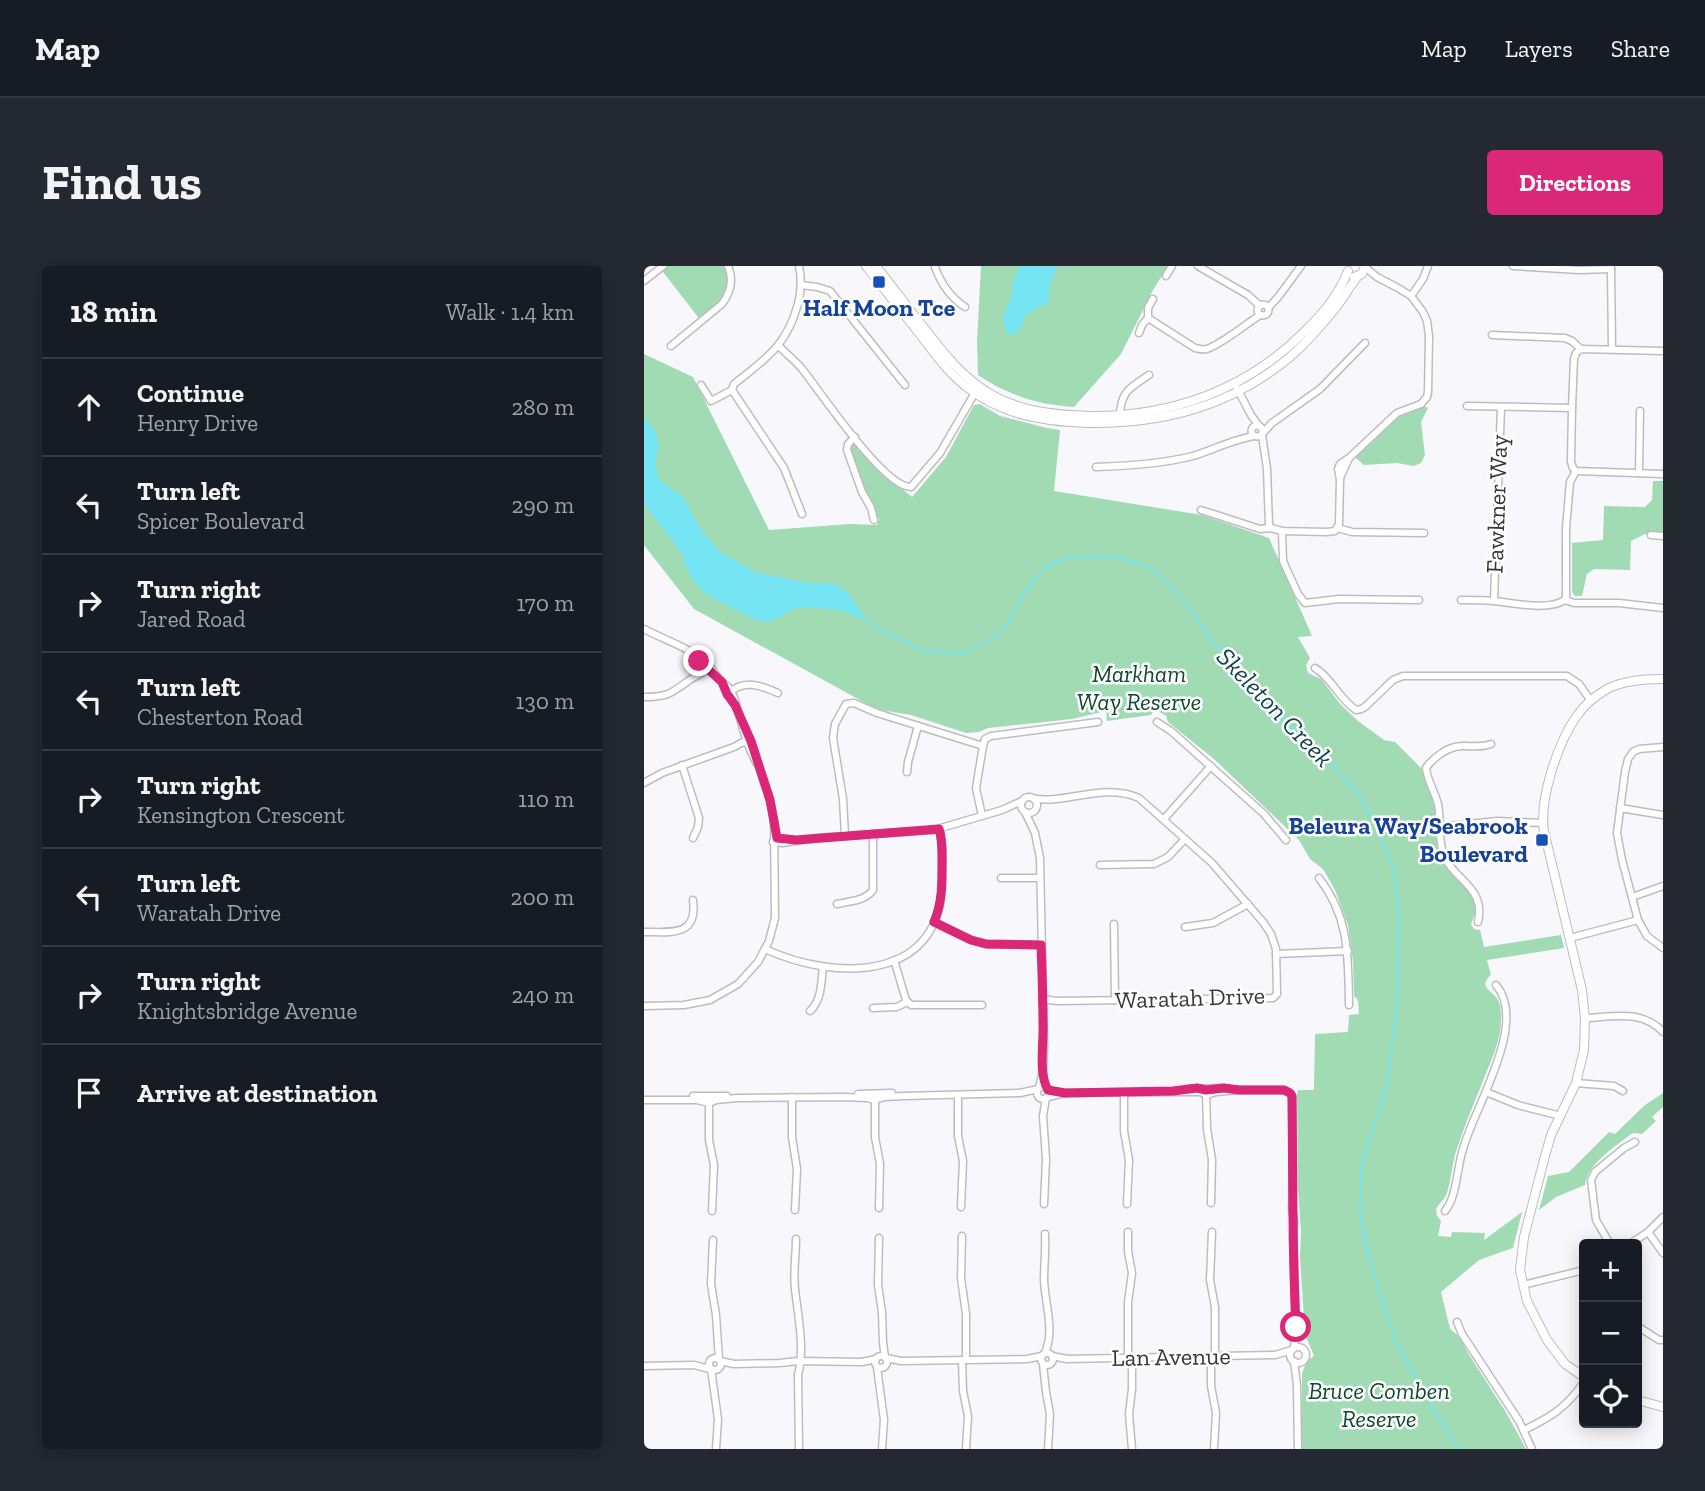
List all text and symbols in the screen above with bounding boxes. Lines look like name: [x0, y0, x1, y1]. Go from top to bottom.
text: Map: [35, 29, 100, 68]
text: Map: [1421, 34, 1467, 63]
text: Layers: [1505, 34, 1573, 63]
text: Share: [1611, 34, 1670, 63]
button: Directions: [1487, 150, 1663, 215]
text: Find us: [42, 153, 202, 212]
marker: Half Moon Tce: [871, 274, 887, 290]
place label: Half Moon Tce: [803, 293, 956, 322]
text: 18 min: [70, 294, 157, 330]
text: Walk · 1.4 km: [446, 298, 574, 326]
text: Continue: [137, 377, 244, 409]
icon: ahead: [70, 388, 108, 426]
text: 280 m: [511, 393, 574, 421]
text: Henry Drive: [137, 409, 258, 437]
street label: Fawkner Way: [1480, 433, 1513, 574]
text: Turn left: [137, 475, 240, 507]
icon: left: [70, 486, 108, 524]
text: 290 m: [512, 491, 574, 519]
text: Spicer Boulevard: [137, 507, 305, 535]
text: Turn right: [137, 573, 260, 605]
icon: right: [70, 584, 108, 622]
text: 170 m: [516, 589, 574, 617]
text: Jared Road: [137, 605, 246, 633]
water label: Skeleton Creek: [1210, 641, 1340, 773]
route end: [683, 645, 714, 676]
park label: Markham Way Reserve: [1077, 659, 1201, 716]
text: Turn left: [137, 671, 240, 703]
icon: left: [70, 682, 108, 720]
text: 130 m: [516, 687, 574, 715]
text: Chesterton Road: [137, 703, 303, 731]
text: Turn right: [137, 769, 260, 801]
icon: right: [70, 780, 108, 818]
text: 110 m: [518, 785, 574, 813]
text: Kensington Crescent: [137, 801, 345, 829]
place label: Beleura Way/Seabrook Boulevard: [1289, 811, 1528, 868]
marker: Beleura Way/Seabrook Boulevard: [1534, 832, 1550, 848]
text: Turn left: [137, 867, 240, 899]
icon: left: [70, 878, 108, 916]
text: 200 m: [511, 883, 574, 911]
text: Waratah Drive: [137, 899, 281, 927]
text: Turn right: [137, 965, 260, 997]
icon: right: [70, 976, 108, 1014]
street label: Waratah Drive: [1114, 980, 1266, 1015]
text: 240 m: [511, 981, 574, 1009]
text: Knightsbridge Avenue: [137, 997, 357, 1025]
icon: arrive: [70, 1074, 108, 1112]
text: Arrive at destination: [137, 1077, 377, 1109]
map controls: [1579, 1239, 1642, 1428]
button: +: [1579, 1239, 1642, 1302]
button: −: [1579, 1302, 1642, 1365]
route start: [1280, 1311, 1311, 1342]
street label: Lan Avenue: [1111, 1341, 1231, 1372]
button: locate: [1579, 1365, 1642, 1428]
park label: Bruce Comben Reserve: [1308, 1376, 1450, 1433]

